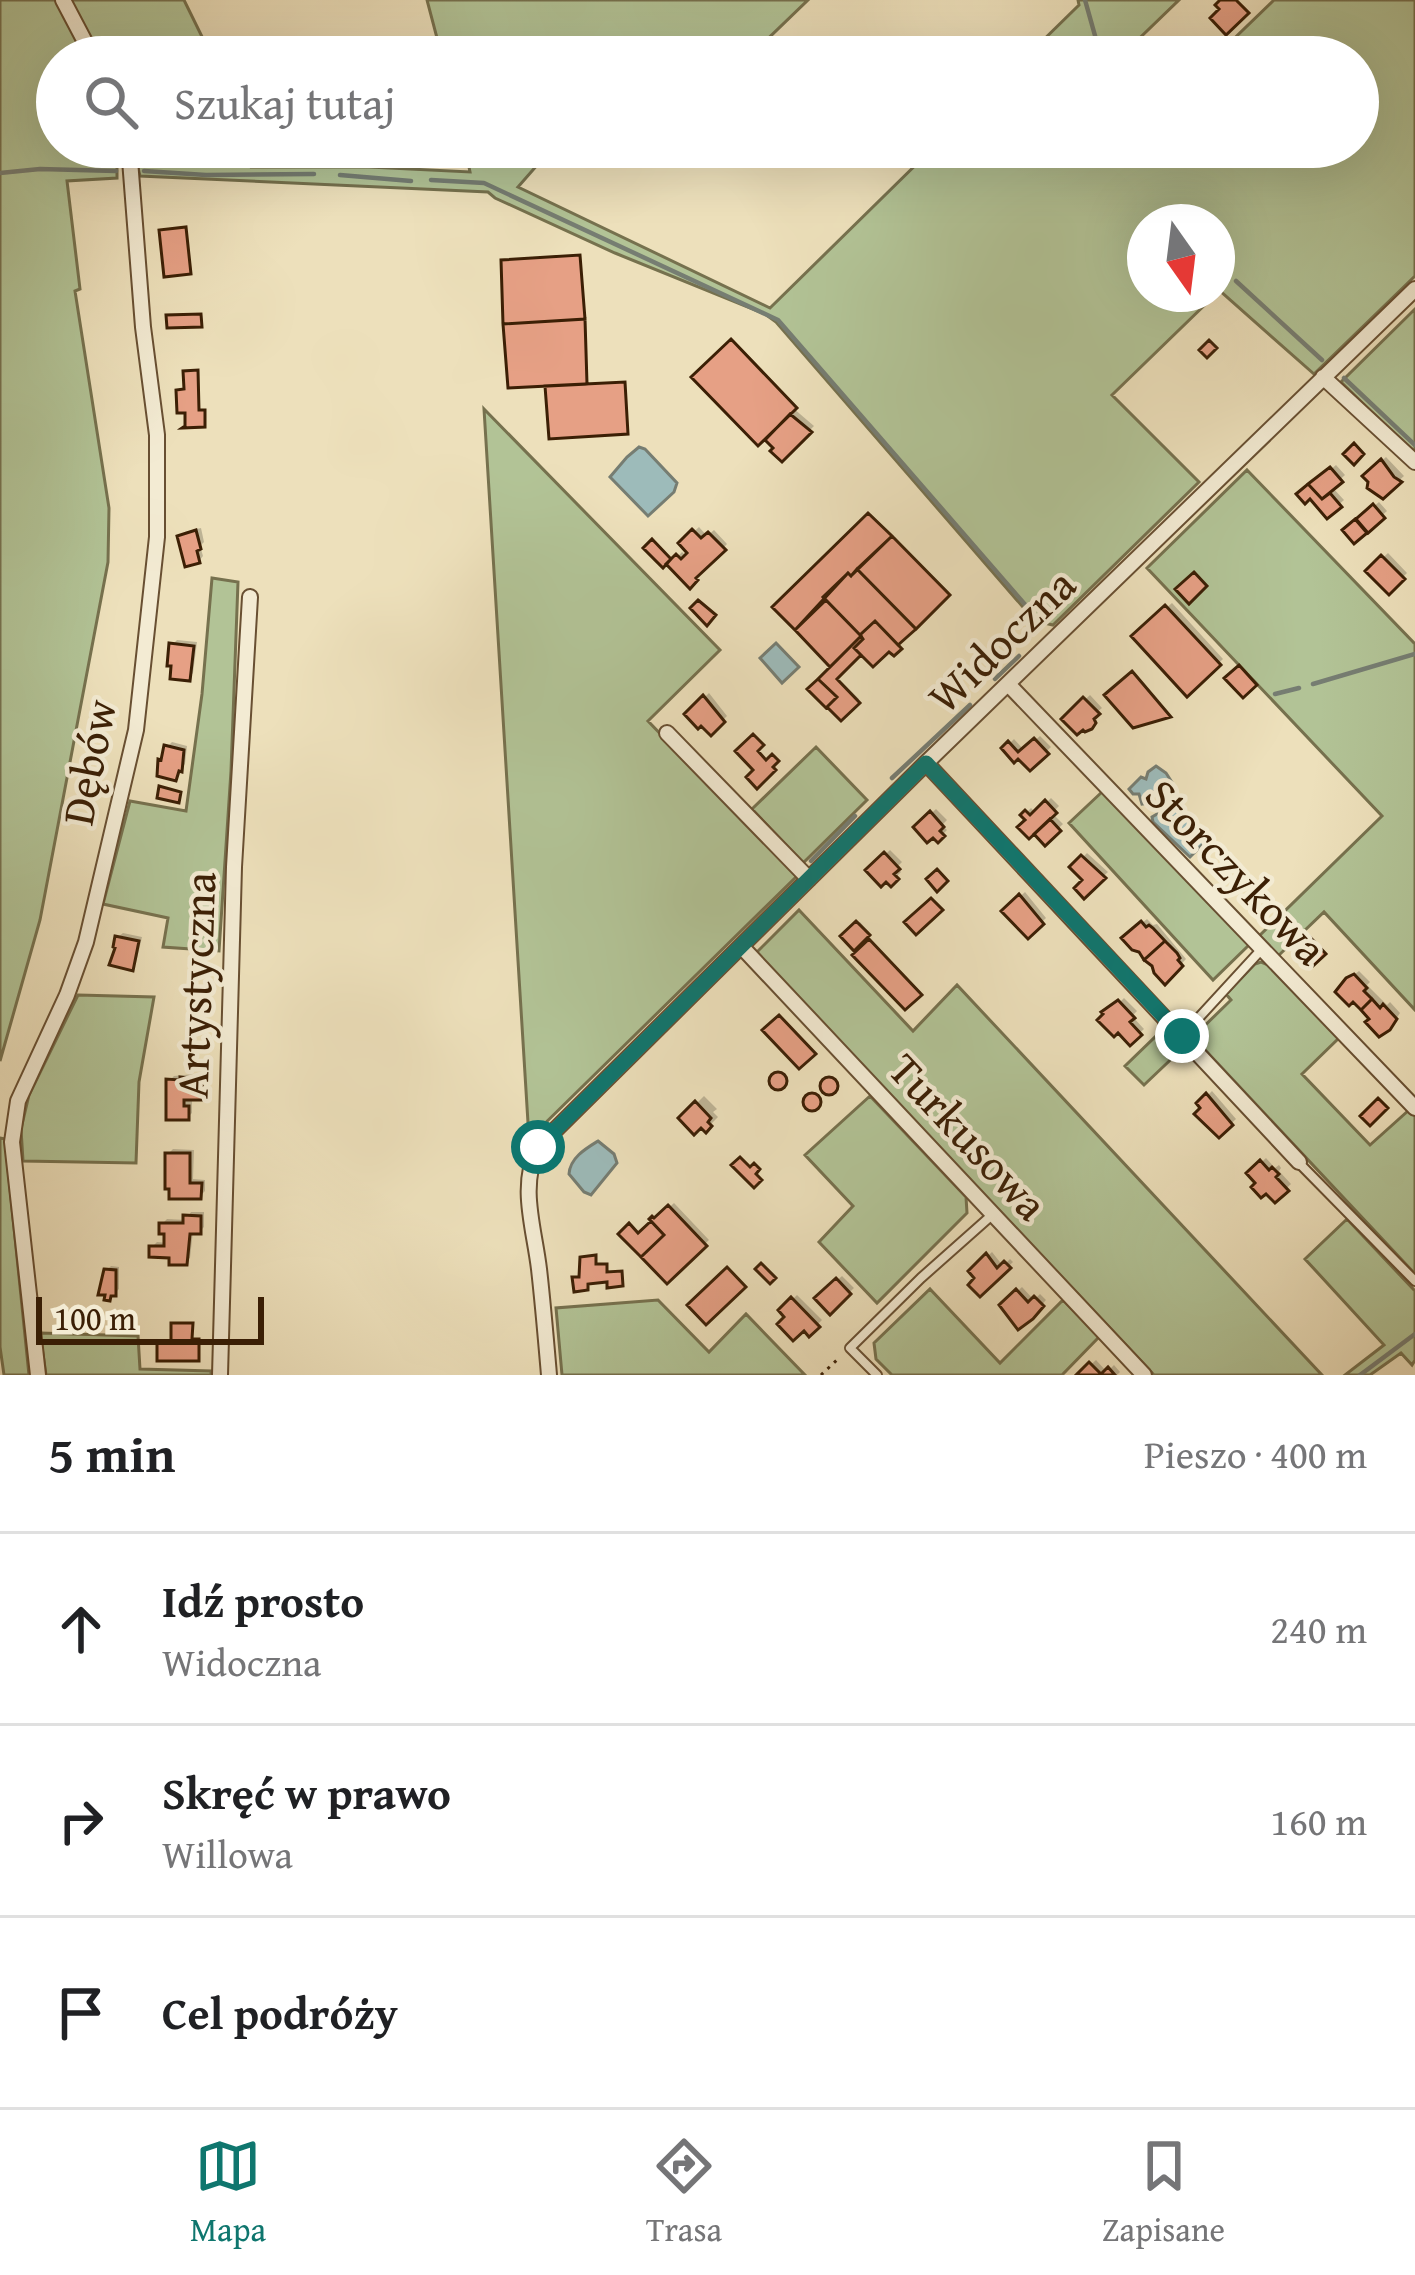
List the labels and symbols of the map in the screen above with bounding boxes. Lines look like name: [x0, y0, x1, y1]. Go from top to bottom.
north arrow: [1127, 204, 1235, 312]
street label: Widoczna: [912, 553, 1090, 727]
street label: Dębów: [44, 694, 132, 830]
street label: Storczykowa: [1131, 763, 1343, 979]
street label: Artystyczna: [159, 871, 231, 1099]
route end: [1155, 1009, 1209, 1063]
street label: Turkusowa: [874, 1038, 1064, 1234]
route start: [511, 1120, 565, 1174]
scale bar: [36, 1291, 264, 1344]

